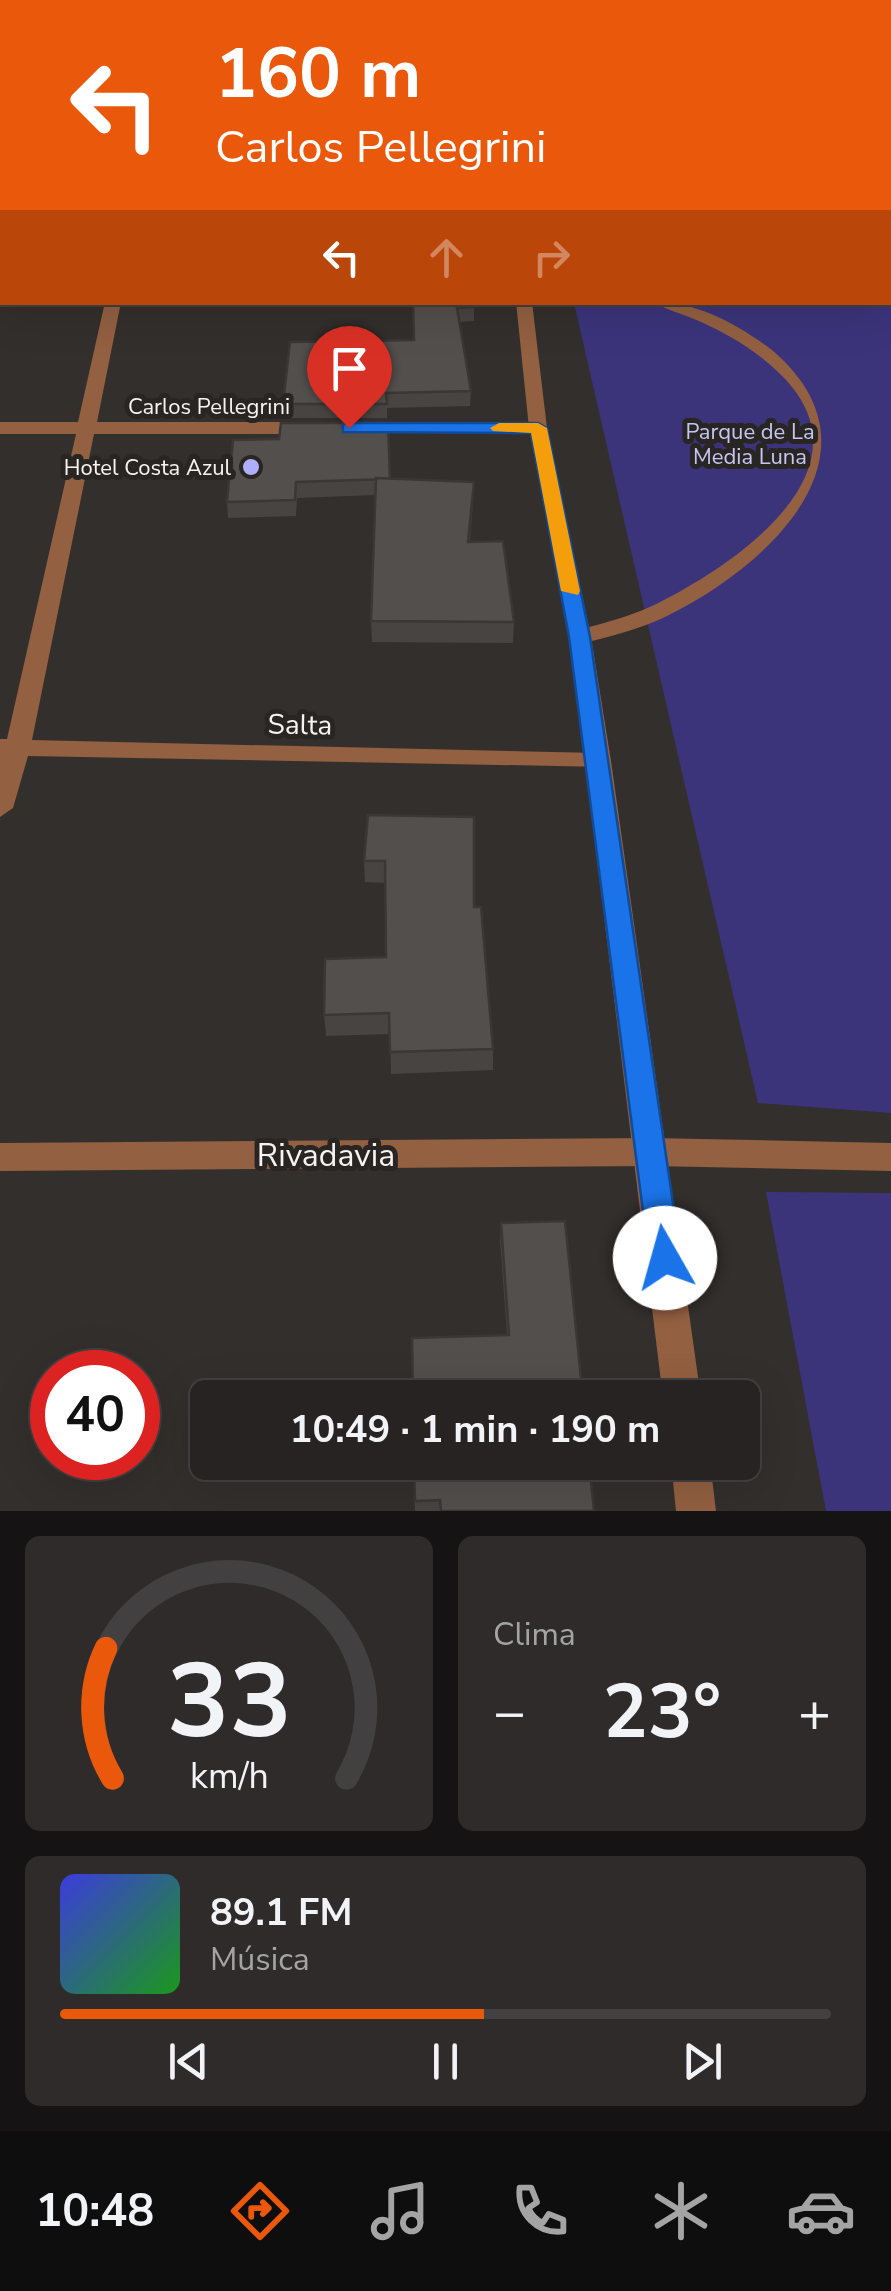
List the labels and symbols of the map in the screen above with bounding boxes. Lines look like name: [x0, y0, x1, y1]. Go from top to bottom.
pin: [307, 326, 392, 429]
street label: Carlos Pellegrini: [128, 392, 290, 422]
park label: Parque de La Media Luna: [685, 417, 815, 472]
place label: Hotel Costa Azul: [64, 453, 231, 483]
marker: Hotel Costa Azul: [240, 456, 262, 478]
street label: Salta: [267, 705, 333, 745]
street label: Rivadavia: [257, 1134, 395, 1177]
position arrow: [613, 1206, 717, 1310]
speed limit sign: 40: [30, 1350, 160, 1480]

